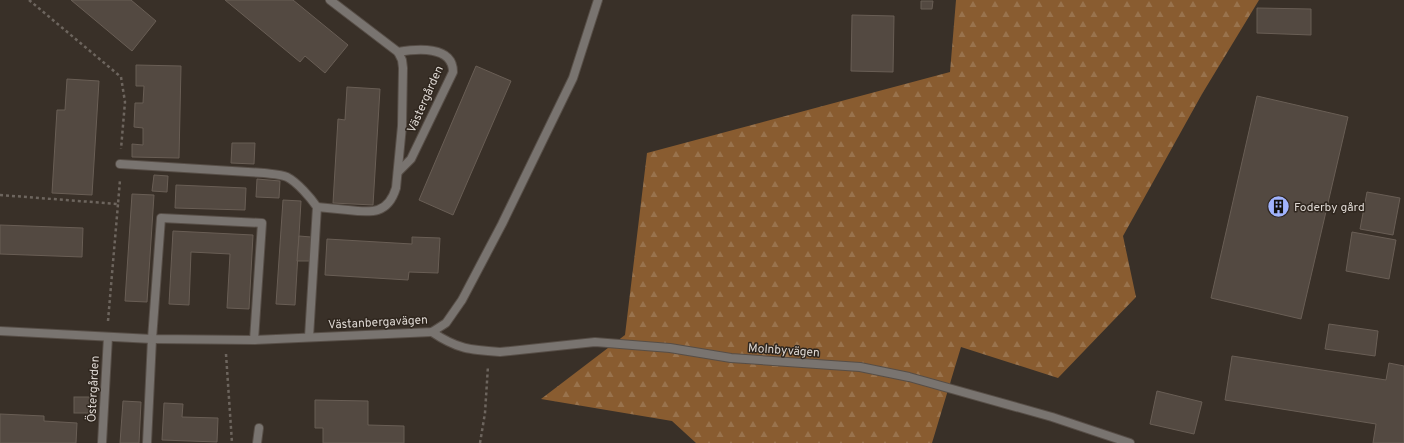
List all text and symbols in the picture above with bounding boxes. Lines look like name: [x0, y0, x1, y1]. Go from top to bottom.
street label: Västergården: [404, 63, 448, 135]
building icon: Foderby gård: [1266, 194, 1292, 220]
place label: Foderby gård: [1294, 200, 1365, 216]
street label: Västanbergavägen: [328, 312, 428, 334]
street label: Molnbyvägen: [748, 341, 820, 361]
street label: Östergården: [84, 355, 104, 423]

